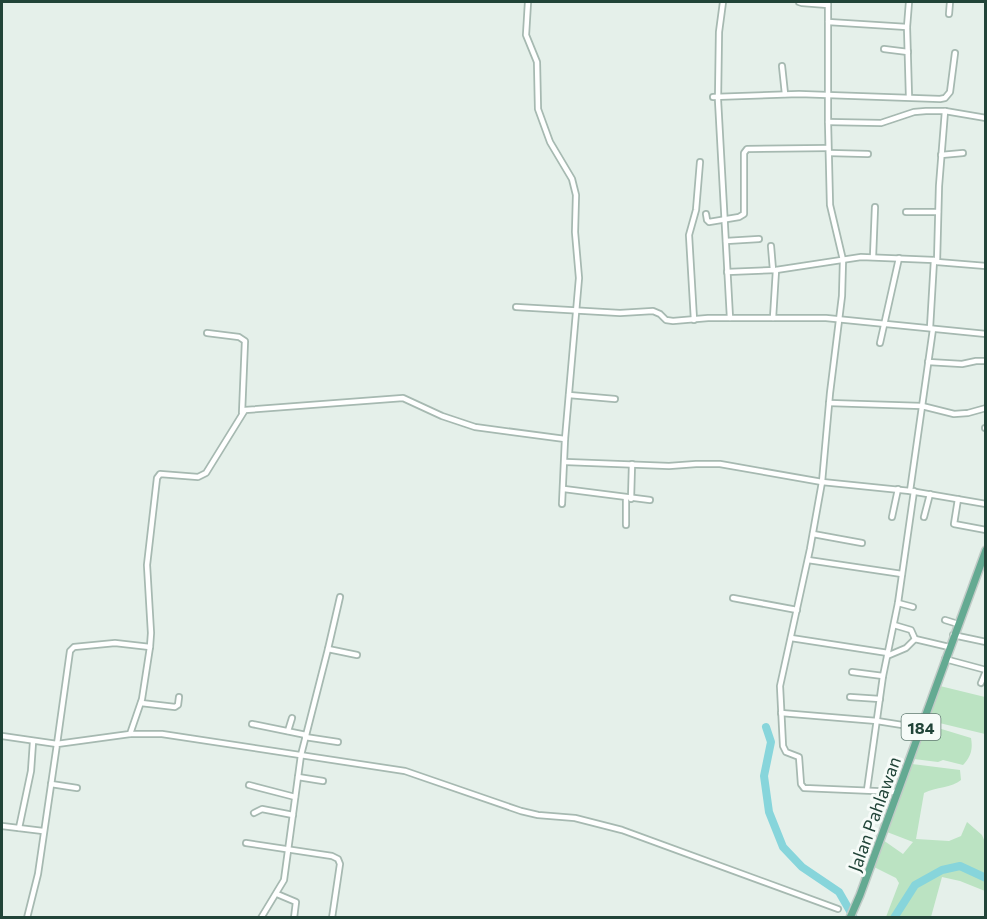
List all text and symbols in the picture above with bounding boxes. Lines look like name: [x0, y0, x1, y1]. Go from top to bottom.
road number: 184: [902, 714, 940, 740]
street label: Jalan Pahlawan: [843, 753, 905, 875]

